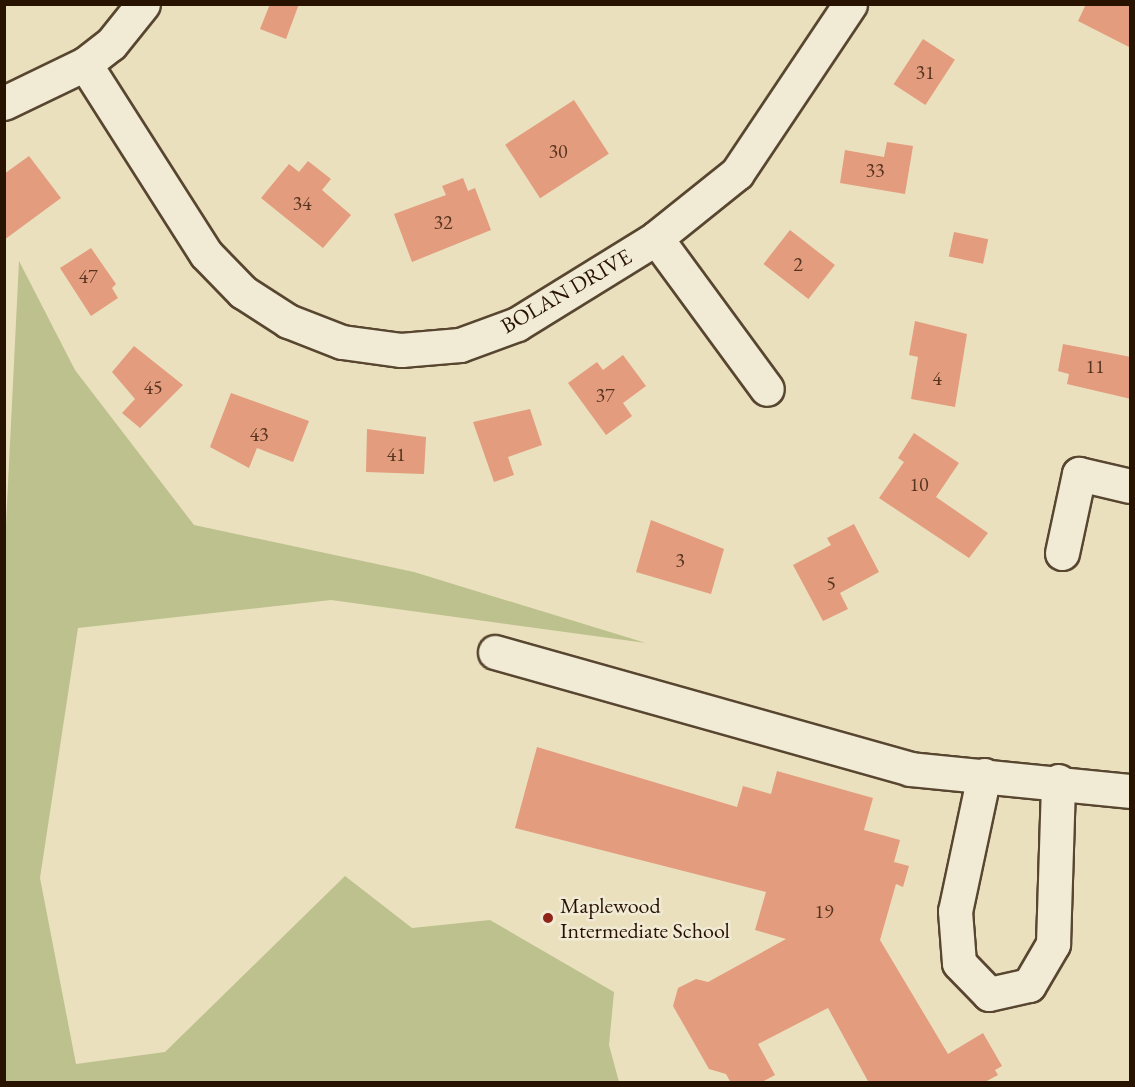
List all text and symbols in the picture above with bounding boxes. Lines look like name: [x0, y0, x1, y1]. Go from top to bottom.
house number: 31: [915, 60, 935, 84]
house number: 30: [548, 139, 568, 163]
house number: 33: [865, 158, 885, 182]
house number: 34: [292, 191, 312, 215]
house number: 32: [433, 210, 453, 234]
street label: BOLAN DRIVE: [496, 243, 636, 339]
house number: 2: [793, 252, 803, 276]
house number: 47: [78, 264, 98, 288]
house number: 11: [1085, 354, 1105, 378]
house number: 4: [932, 366, 942, 390]
house number: 45: [143, 375, 163, 399]
house number: 37: [595, 383, 615, 407]
house number: 43: [249, 422, 269, 446]
house number: 41: [386, 442, 406, 466]
house number: 10: [909, 472, 929, 496]
house number: 3: [675, 548, 685, 572]
house number: 5: [826, 571, 836, 595]
place label: Maplewood Intermediate School: [560, 892, 730, 944]
house number: 19: [814, 899, 834, 923]
marker: Maplewood Intermediate School: [541, 911, 555, 925]

